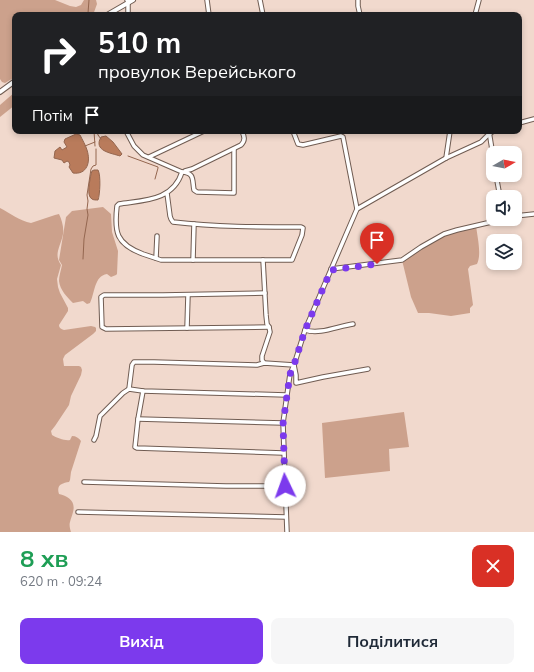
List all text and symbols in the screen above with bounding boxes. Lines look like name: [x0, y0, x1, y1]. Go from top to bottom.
text: 510 m: [98, 25, 181, 60]
icon: right: [32, 28, 84, 80]
text: провулок Верейського: [98, 60, 296, 83]
icon: arrive: [81, 104, 103, 126]
text: Потім: [32, 106, 73, 125]
north arrow: [486, 146, 522, 182]
map controls: [486, 146, 522, 270]
button: sound: [486, 190, 522, 226]
pin: [360, 223, 394, 264]
icon: arrive: [366, 229, 388, 251]
button: layers: [486, 234, 522, 270]
position arrow: [264, 465, 306, 507]
text: 8 хв: [20, 543, 68, 573]
button: close: [472, 545, 514, 587]
text: 620 m · 09:24: [20, 573, 102, 589]
button: Вихід: [20, 618, 263, 664]
button: Поділитися: [271, 618, 514, 664]

